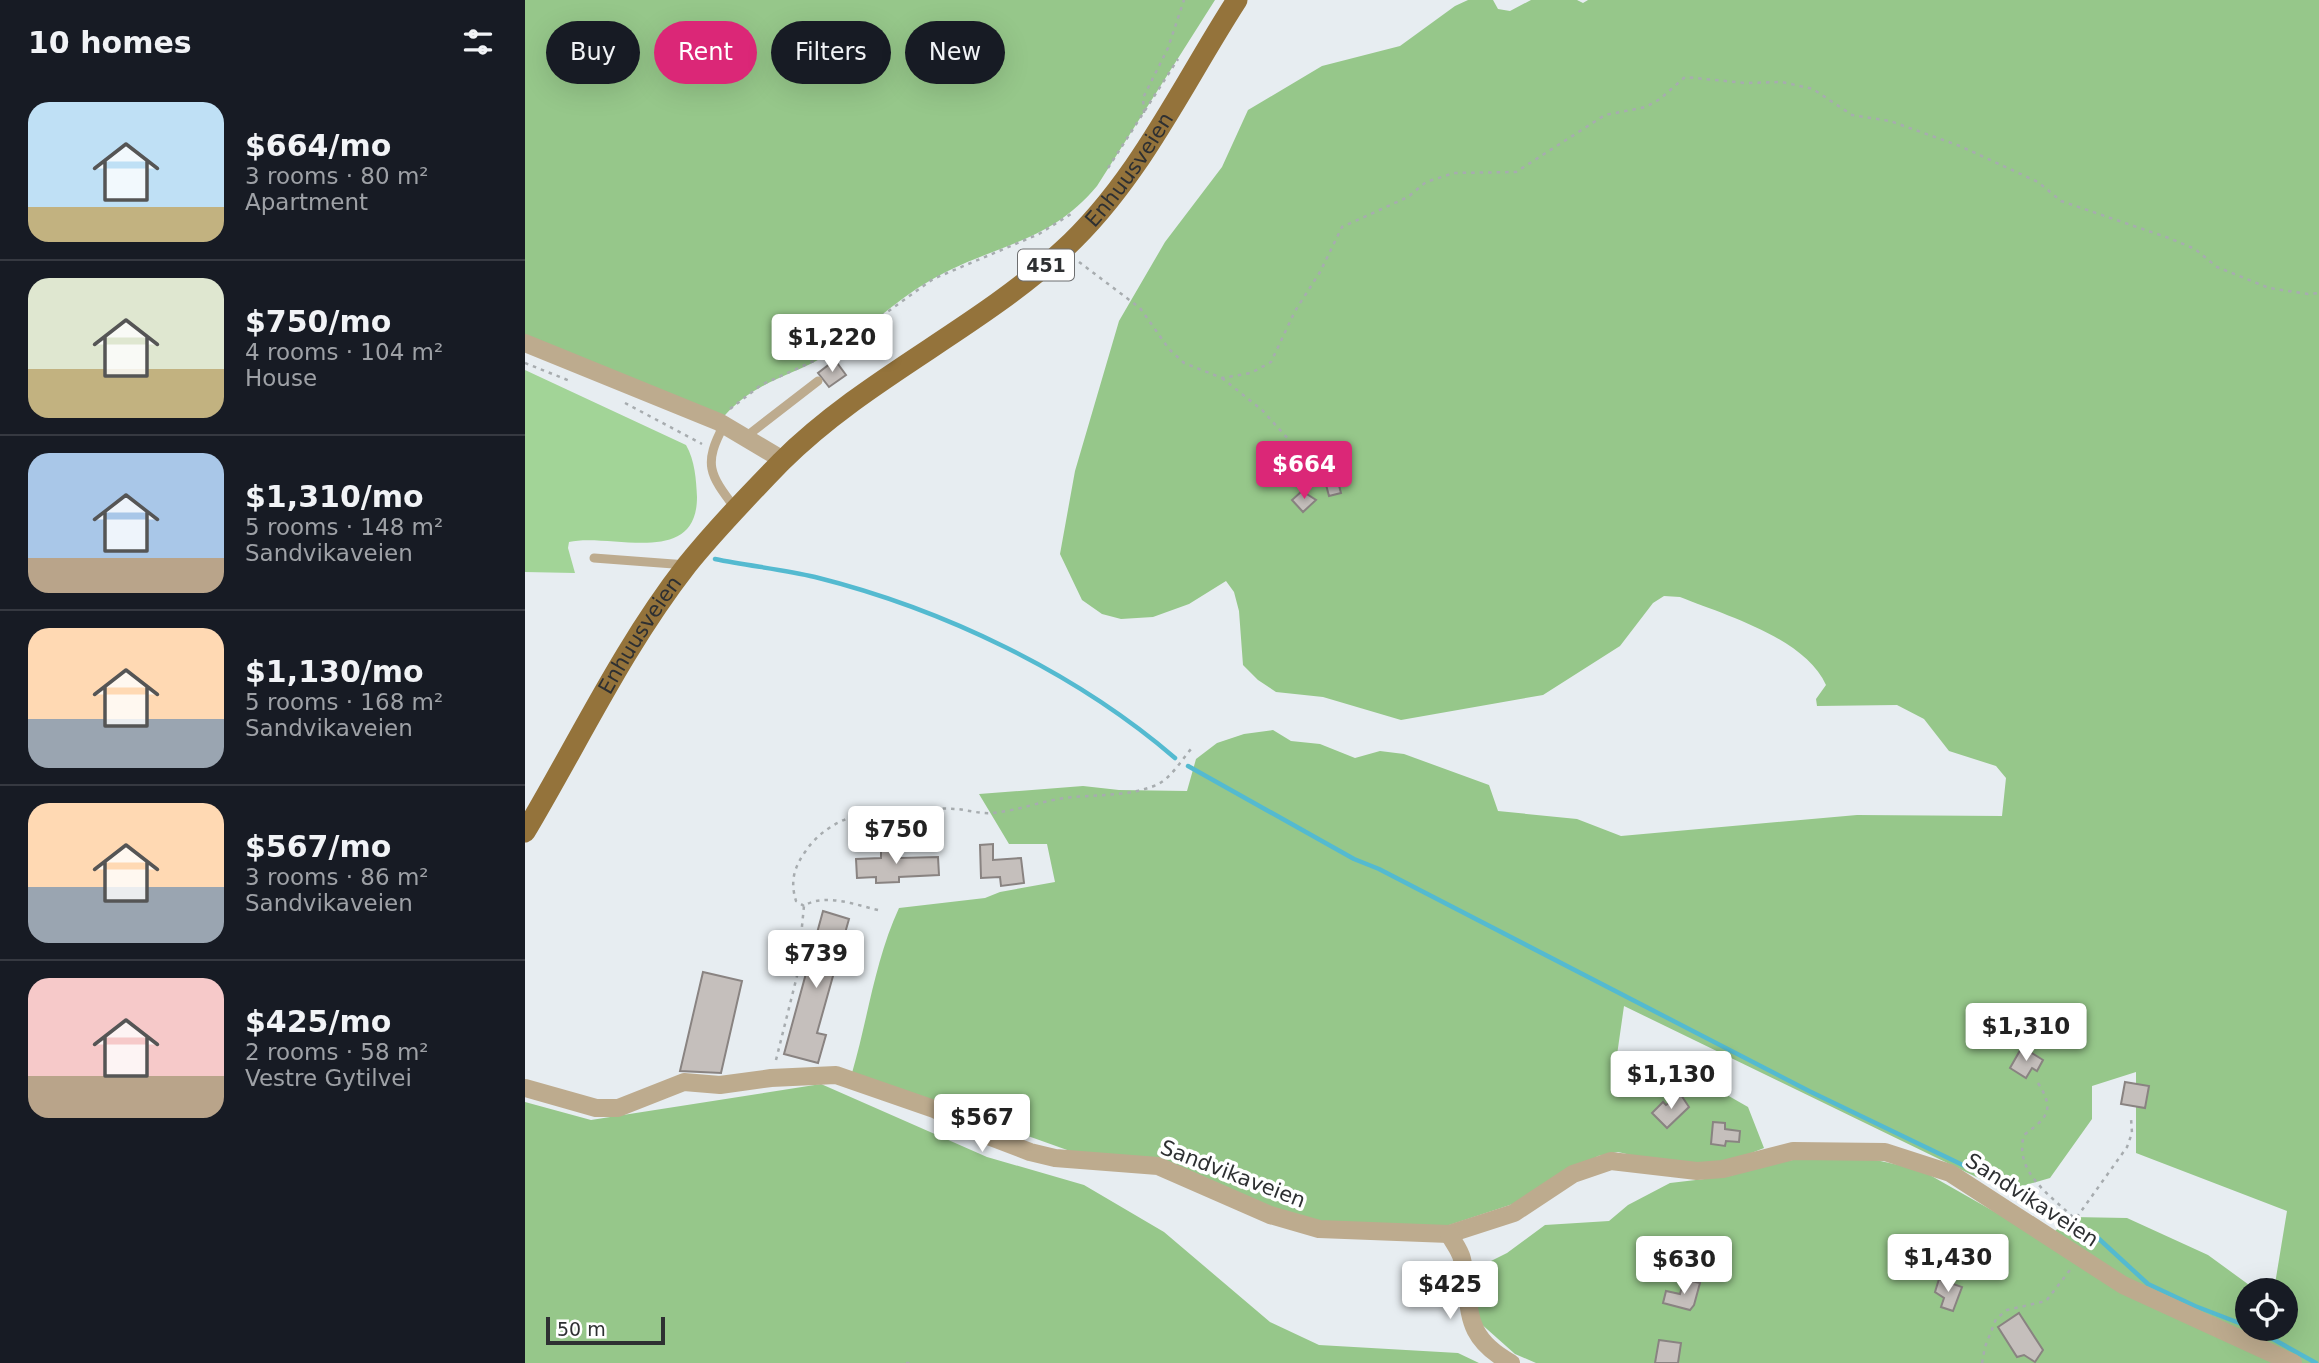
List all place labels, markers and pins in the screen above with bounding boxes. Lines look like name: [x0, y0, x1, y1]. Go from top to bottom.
pin: $1,220: [775, 314, 889, 374]
pin: $664: [1263, 442, 1345, 501]
pin: $750: [855, 806, 937, 866]
pin: $739: [775, 930, 857, 990]
pin: $1,310: [1969, 1004, 2083, 1063]
pin: $1,130: [1614, 1052, 1728, 1111]
pin: $567: [941, 1094, 1023, 1154]
pin: $1,430: [1891, 1234, 2005, 1294]
pin: $630: [1643, 1236, 1725, 1296]
pin: $425: [1409, 1262, 1491, 1321]

